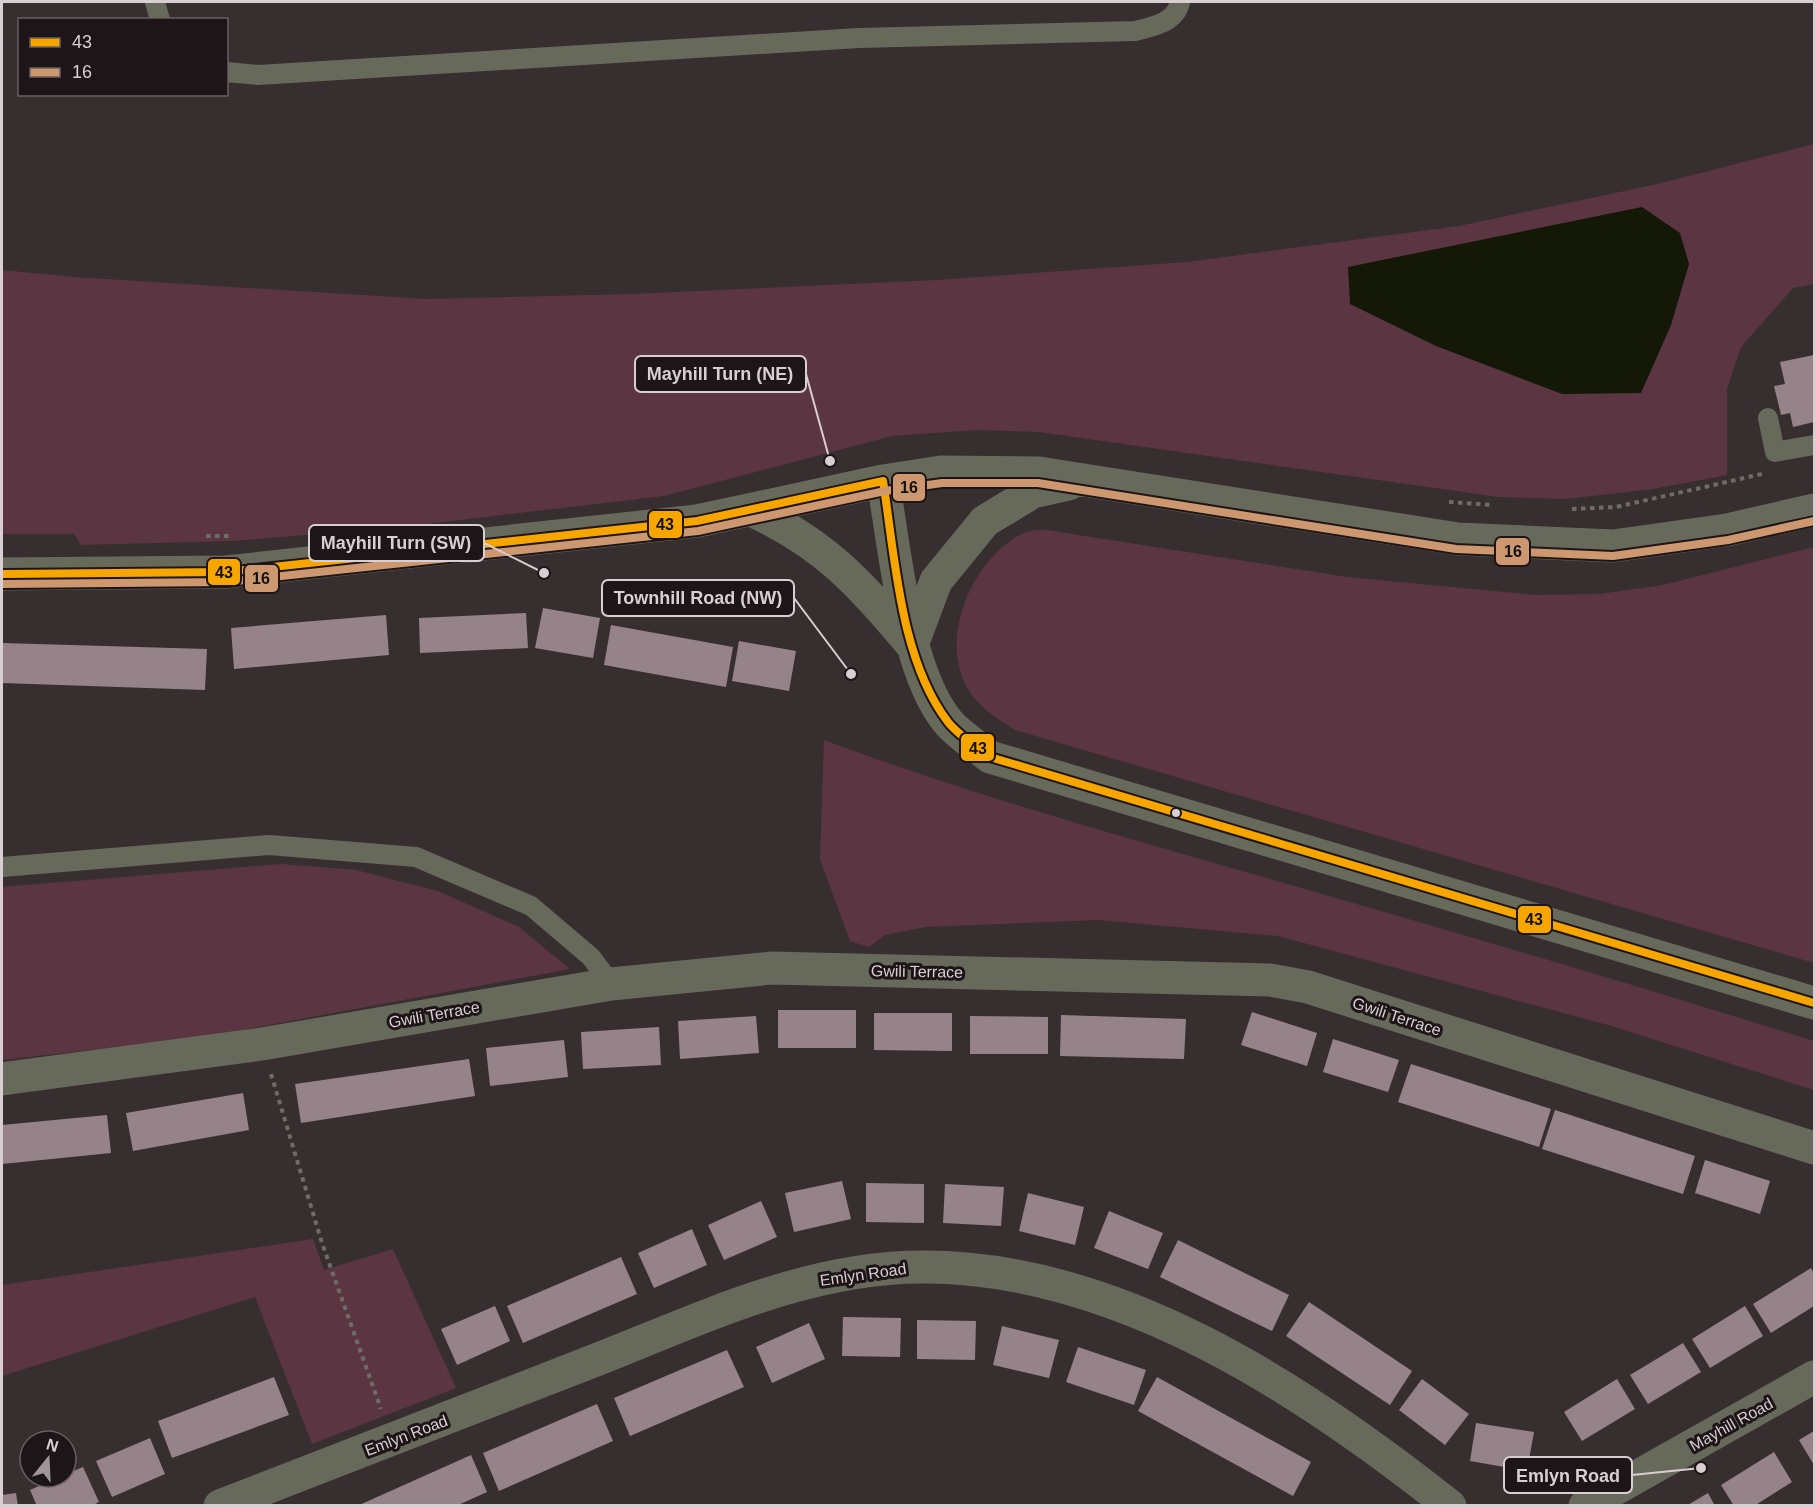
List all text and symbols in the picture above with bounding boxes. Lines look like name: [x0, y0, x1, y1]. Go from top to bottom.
legend: [18, 18, 228, 96]
text: 43: [72, 32, 92, 52]
text: 16: [72, 62, 92, 82]
callout: Mayhill Turn (NE): [635, 356, 806, 392]
text: Mayhill Turn (NE): [647, 364, 793, 384]
line badge: 16: [892, 473, 926, 502]
text: 16: [900, 479, 918, 496]
line badge: 43: [648, 510, 683, 539]
text: 43: [656, 516, 674, 533]
callout: Mayhill Turn (SW): [309, 525, 484, 561]
text: Mayhill Turn (SW): [321, 533, 471, 553]
line badge: 16: [1495, 537, 1530, 566]
text: 16: [1504, 543, 1522, 560]
line badge: 43: [207, 558, 241, 586]
text: 43: [215, 564, 233, 581]
line badge: 16: [244, 564, 279, 593]
text: 16: [252, 570, 270, 587]
callout: Townhill Road (NW): [602, 580, 794, 616]
text: Townhill Road (NW): [614, 588, 782, 608]
line badge: 43: [960, 733, 995, 762]
text: 43: [969, 740, 987, 757]
unlabelled marker: [1170, 807, 1182, 819]
line badge: 43: [1517, 905, 1552, 934]
text: 43: [1525, 911, 1543, 928]
street label: Gwili Terrace: [871, 962, 963, 981]
street label: Gwili Terrace: [1350, 994, 1443, 1039]
street label: Gwili Terrace: [387, 998, 481, 1031]
street label: Emlyn Road: [819, 1260, 907, 1289]
street label: Mayhill Road: [1687, 1395, 1776, 1454]
street label: Emlyn Road: [362, 1412, 450, 1459]
north arrow: [18, 1429, 78, 1489]
text: N: [44, 1435, 61, 1455]
callout: Emlyn Road: [1504, 1457, 1632, 1493]
text: Emlyn Road: [1516, 1466, 1620, 1486]

